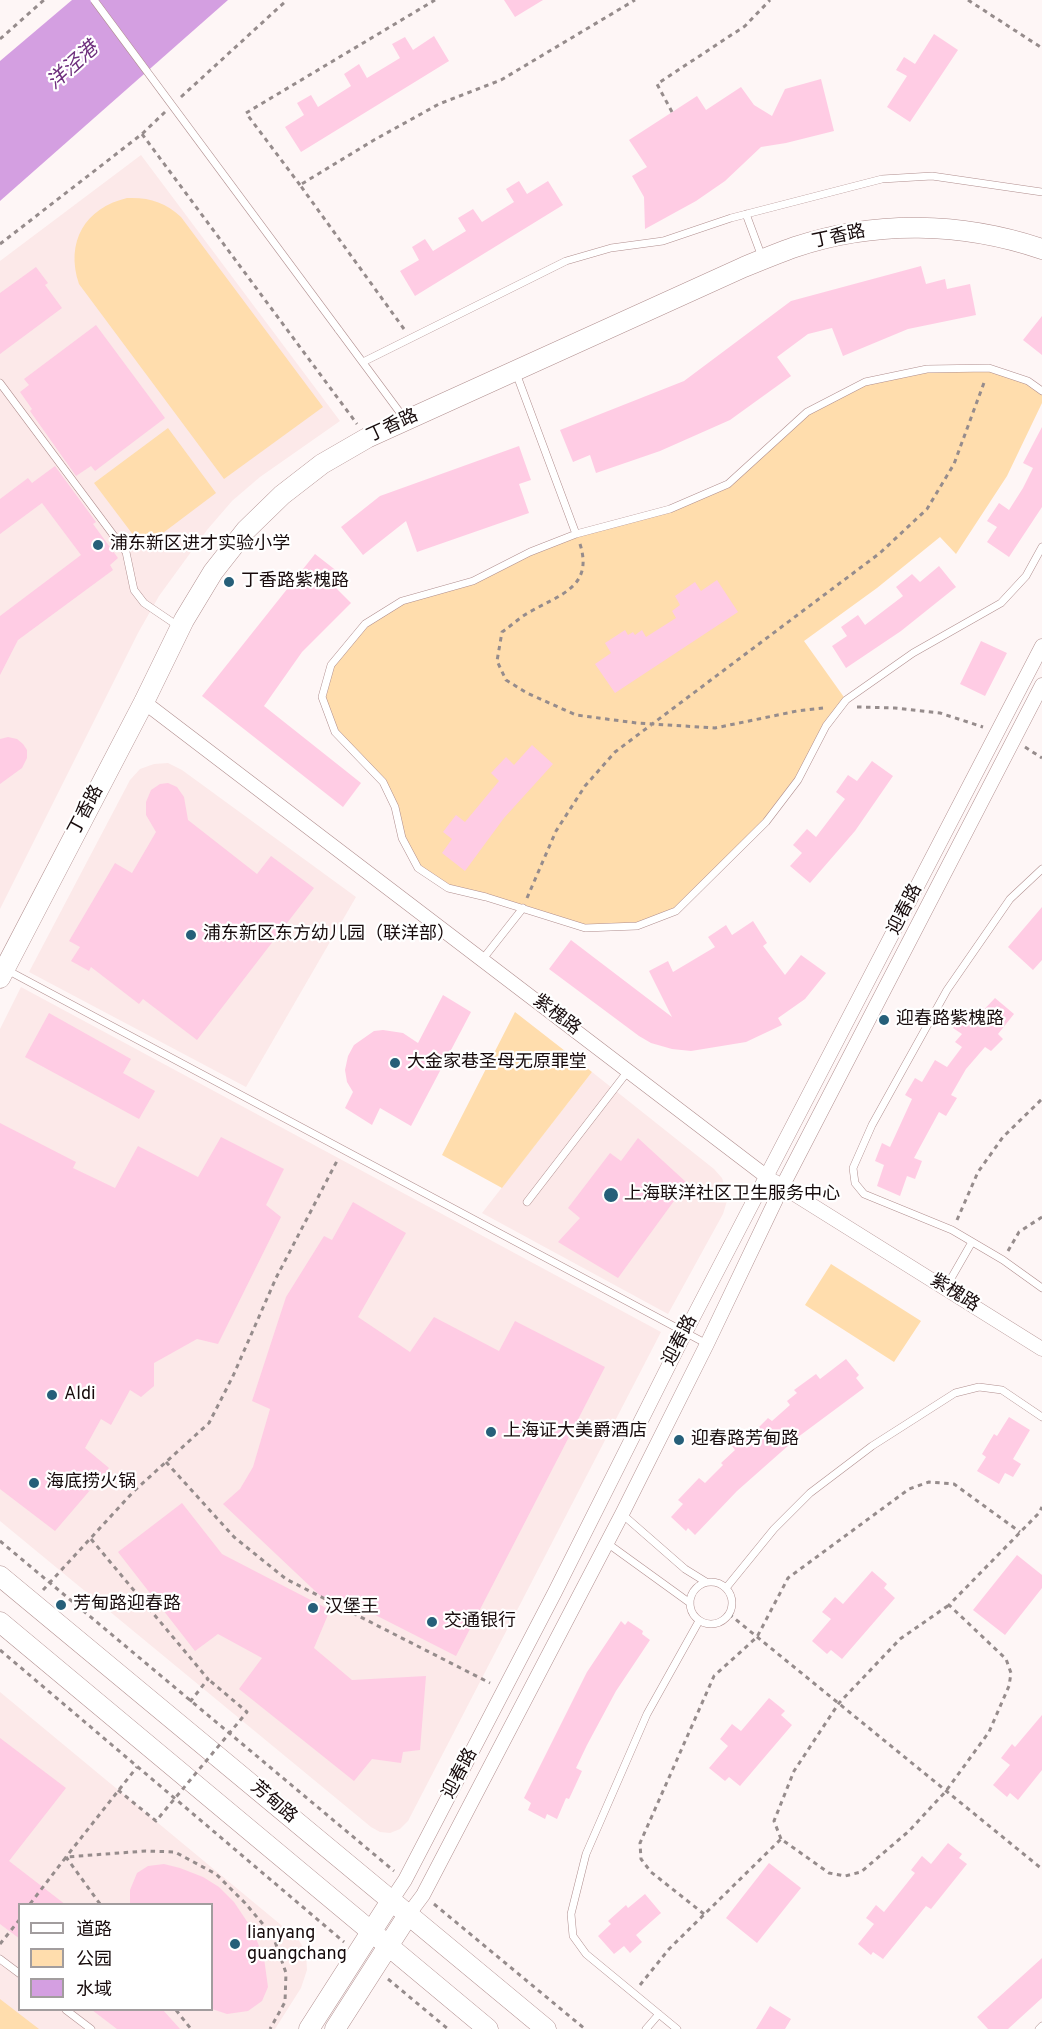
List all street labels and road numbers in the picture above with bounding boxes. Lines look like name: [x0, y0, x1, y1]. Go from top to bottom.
street label: 丁香路: [810, 222, 868, 254]
street label: 丁香路: [364, 406, 422, 448]
street label: 丁香路: [65, 782, 109, 840]
street label: 迎春路: [884, 881, 928, 939]
street label: 紫槐路: [528, 991, 584, 1041]
street label: 紫槐路: [925, 1271, 983, 1317]
street label: 迎春路: [659, 1312, 703, 1370]
street label: 迎春路: [439, 1745, 483, 1803]
street label: 芳甸路: [245, 1777, 301, 1829]

